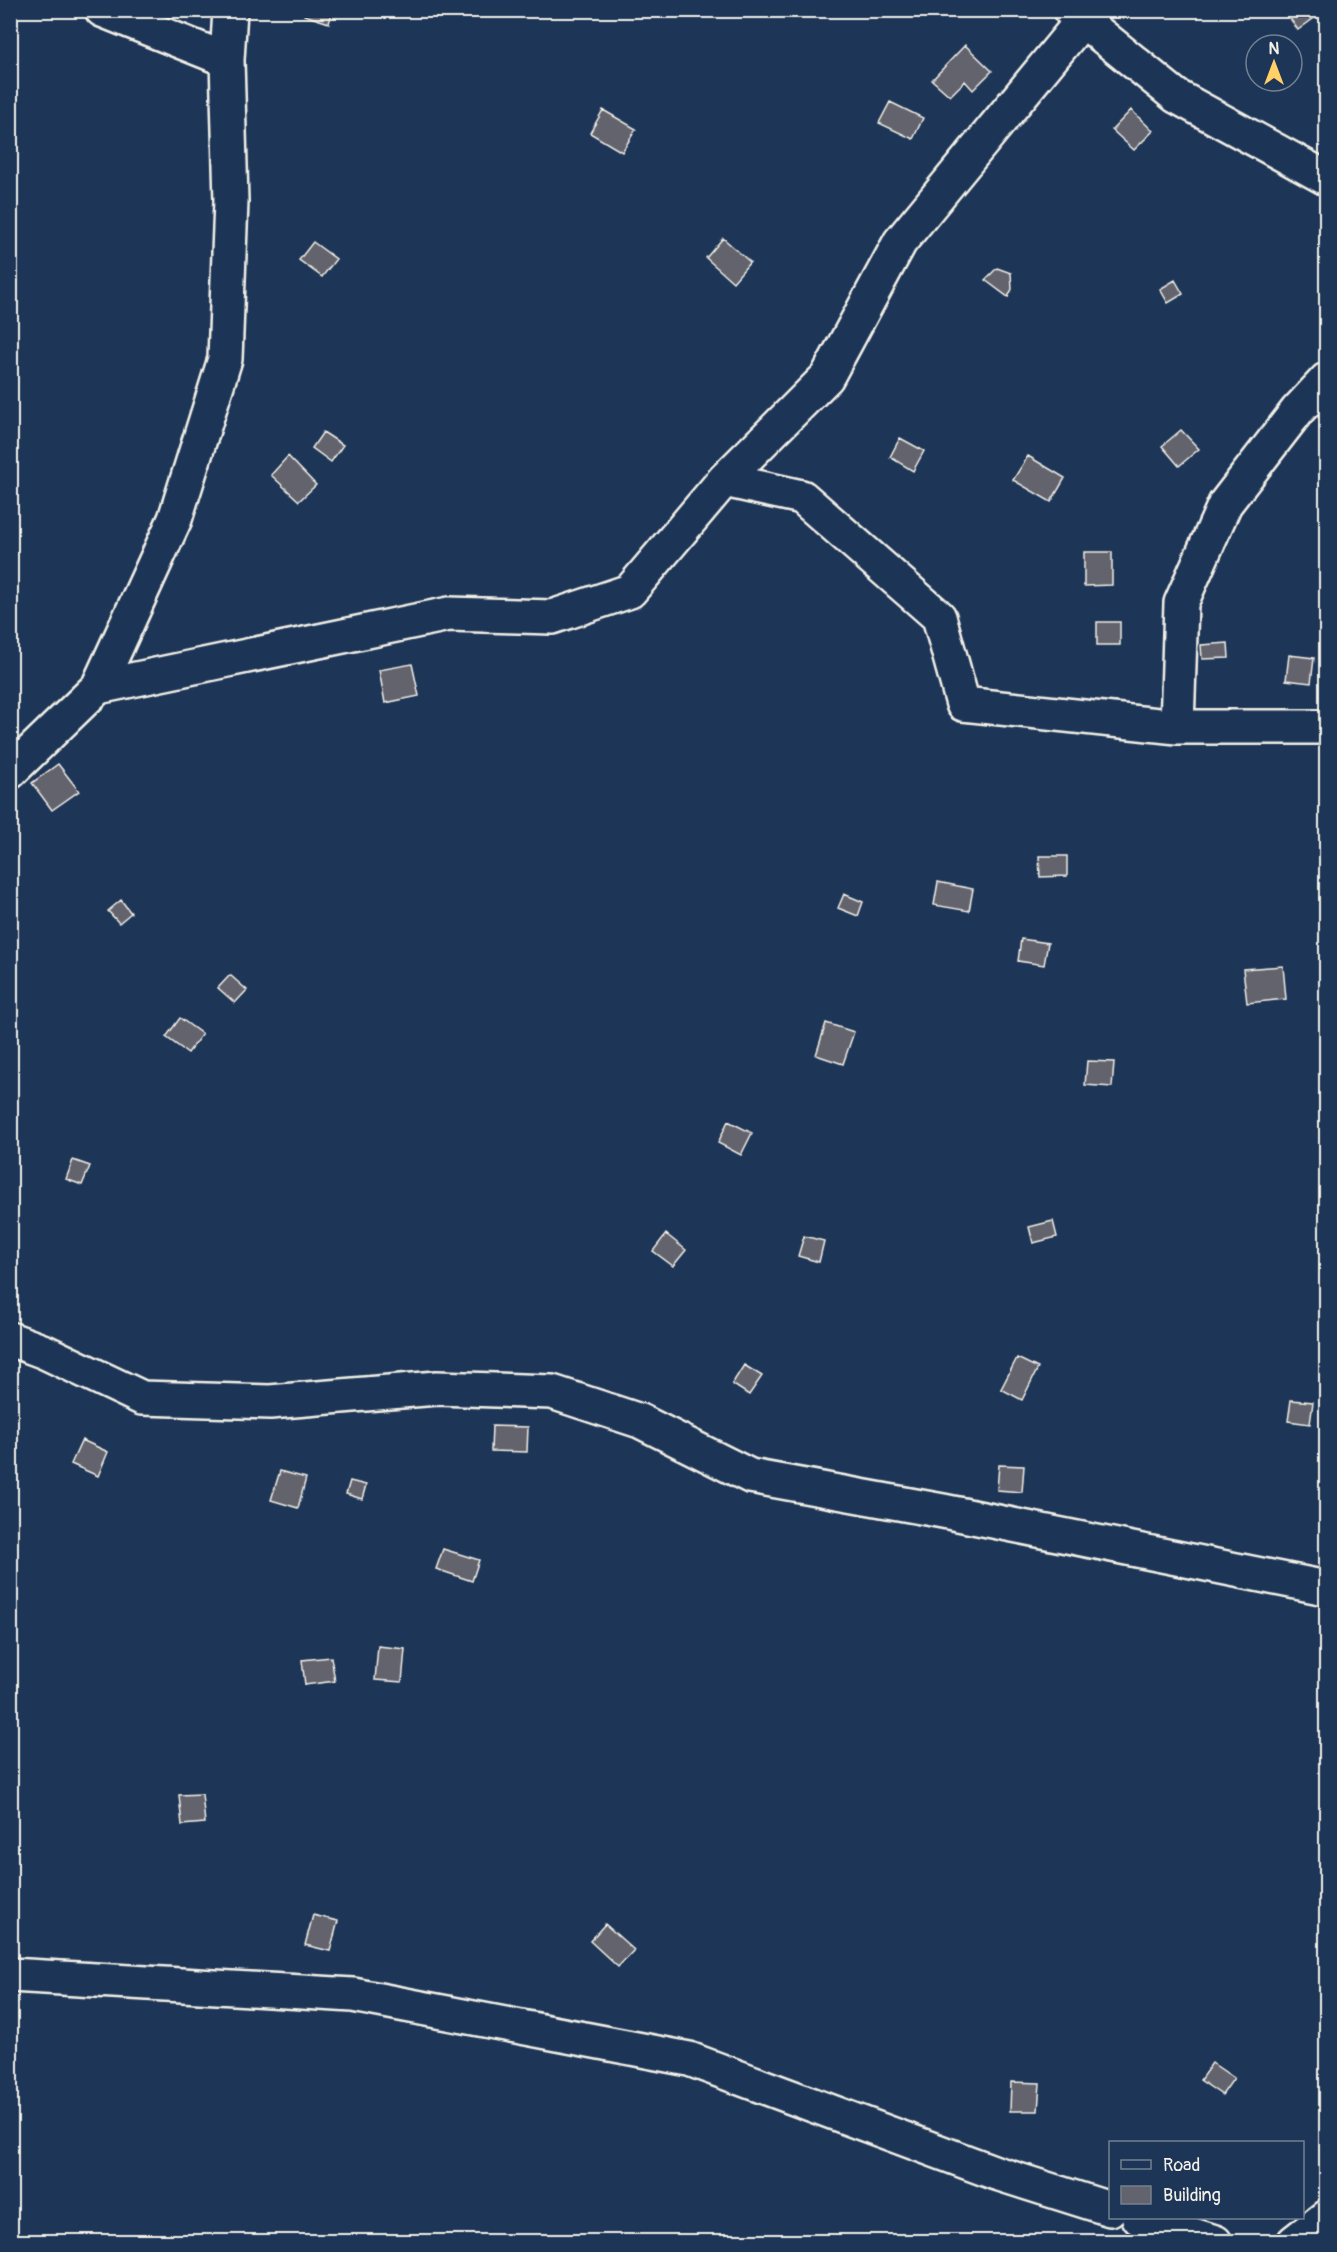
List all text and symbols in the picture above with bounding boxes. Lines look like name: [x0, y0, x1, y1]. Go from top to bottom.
north arrow: [1244, 33, 1304, 93]
text: N: [1269, 39, 1280, 59]
legend: [1109, 2141, 1304, 2219]
text: Road: [1163, 2154, 1200, 2177]
text: Building: [1163, 2184, 1221, 2207]

